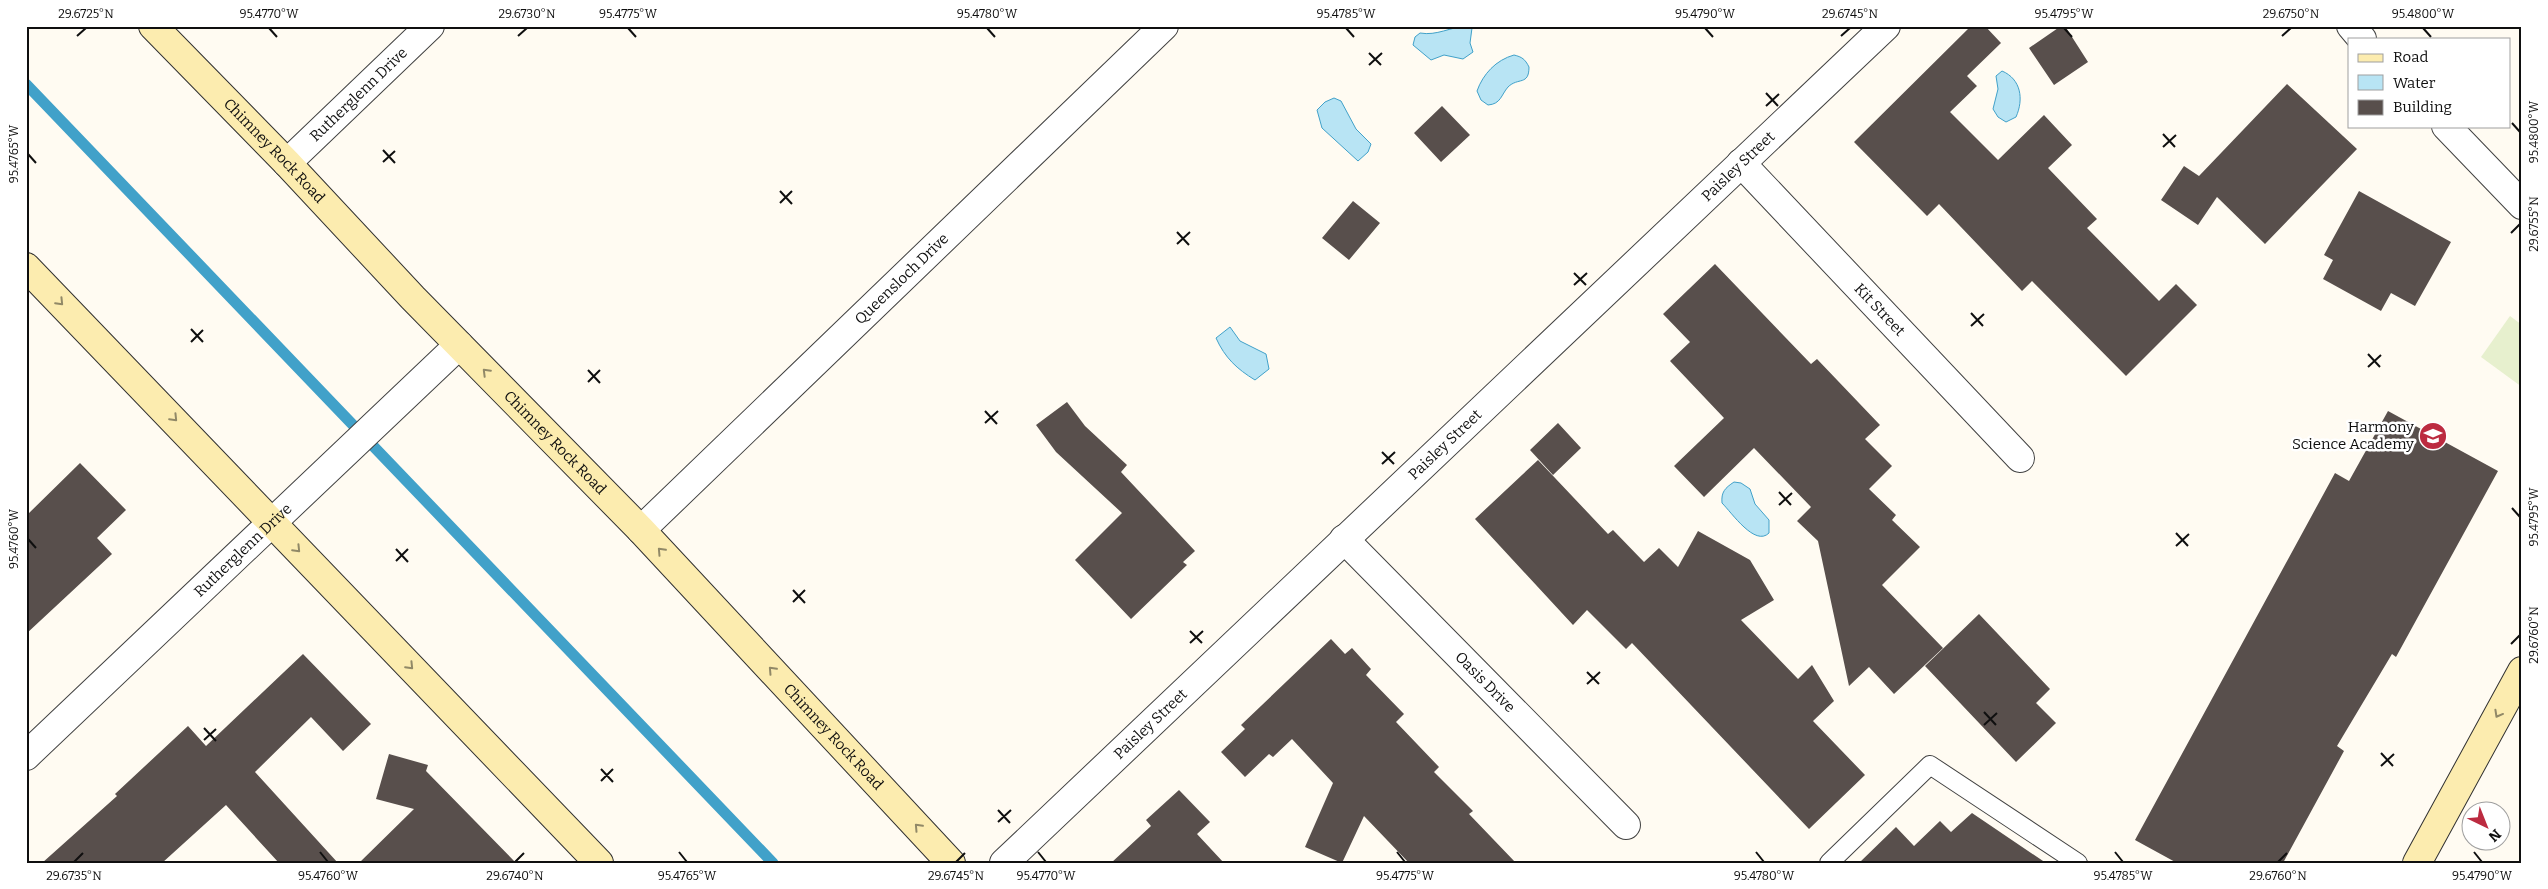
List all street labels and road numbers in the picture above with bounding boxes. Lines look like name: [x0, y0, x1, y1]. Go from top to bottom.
street label: Rutherglenn Drive: [306, 44, 411, 145]
street label: Chimney Rock Road: [220, 95, 329, 207]
street label: Paisley Street: [1698, 127, 1779, 205]
street label: Queensloch Drive: [851, 230, 952, 328]
street label: Kit Street: [1851, 280, 1909, 340]
street label: Chimney Rock Road: [500, 387, 610, 498]
street label: Paisley Street: [1405, 405, 1486, 483]
street label: Rutherglenn Drive: [190, 500, 295, 601]
street label: Oasis Drive: [1451, 648, 1519, 716]
street label: Chimney Rock Road: [780, 680, 887, 793]
street label: Paisley Street: [1110, 685, 1191, 763]

